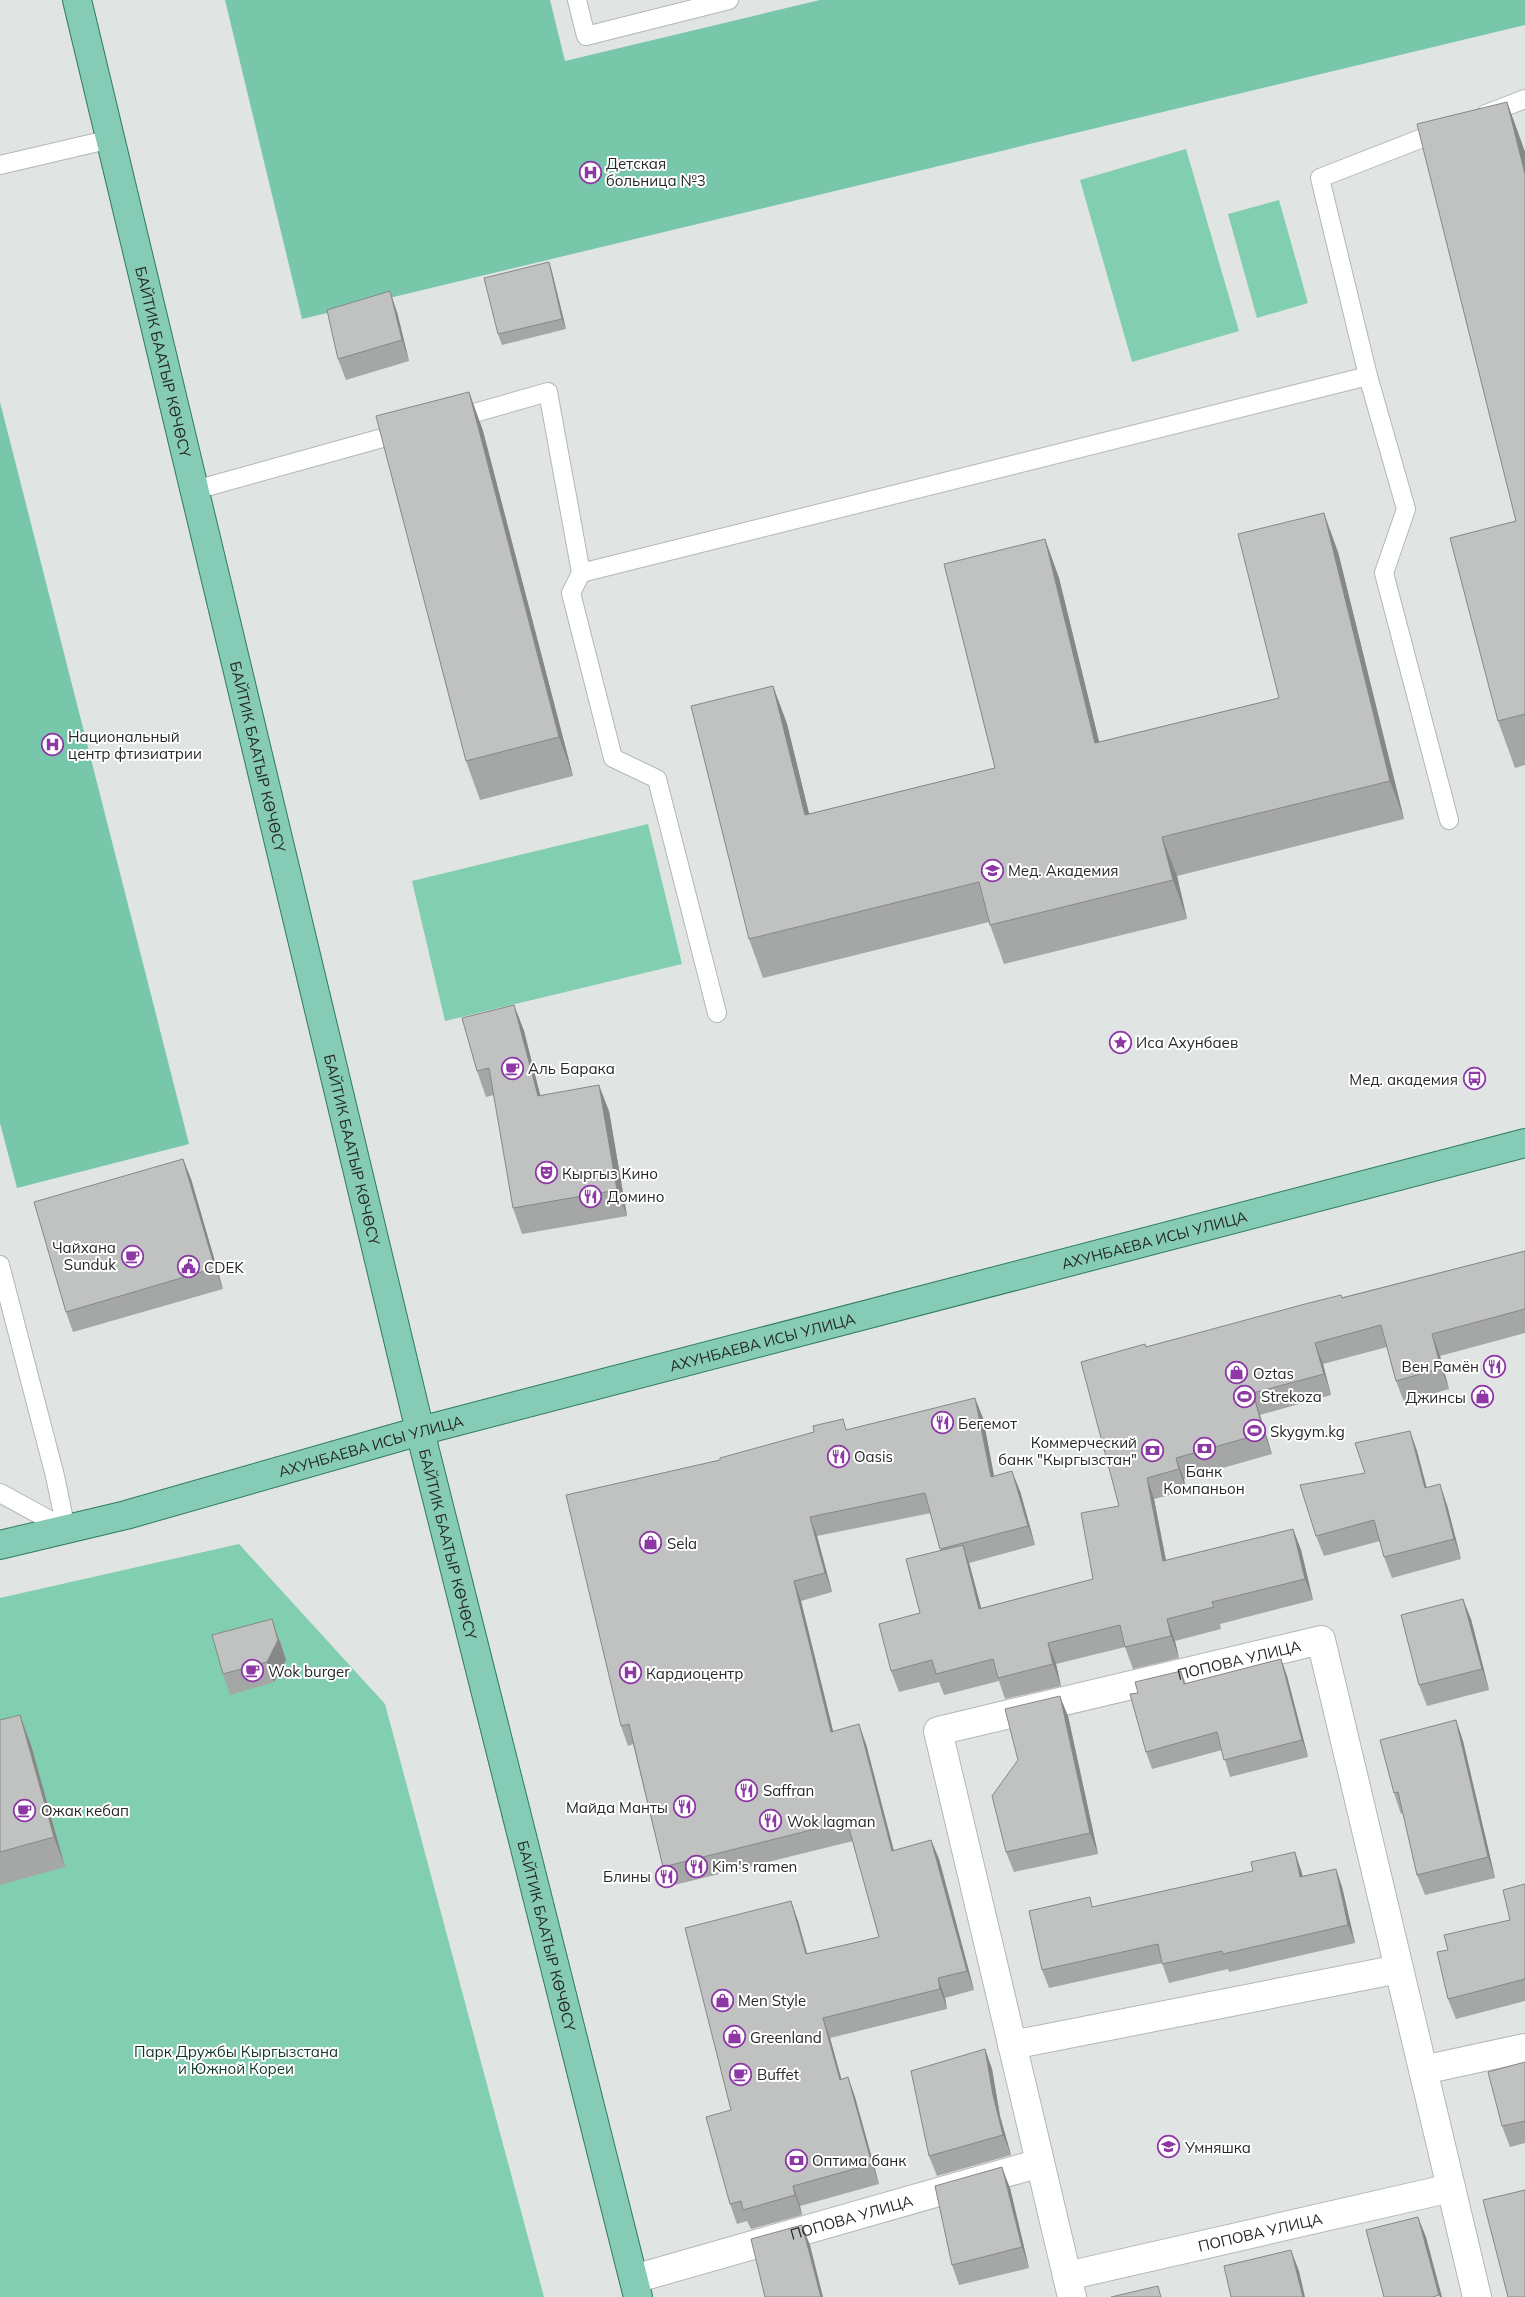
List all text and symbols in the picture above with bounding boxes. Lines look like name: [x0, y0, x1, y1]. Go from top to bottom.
place label: Детская больница №3: [606, 154, 706, 190]
hospital icon: Детская больница №3: [578, 160, 602, 184]
street label: БАЙТИК БААТЫР КӨЧӨСҮ: [132, 264, 196, 460]
street label: БАЙТИК БААТЫР КӨЧӨСҮ: [226, 659, 291, 855]
place label: Национальный центр фтизиатрии: [68, 727, 202, 763]
hospital icon: Национальный центр фтизиатрии: [40, 733, 64, 757]
school or university icon: Мед. Академия: [980, 858, 1004, 882]
place label: Мед. Академия: [1008, 861, 1119, 880]
place icon: Иса Ахунбаев: [1108, 1030, 1132, 1054]
place label: Иса Ахунбаев: [1136, 1033, 1238, 1052]
street label: БАЙТИК БААТЫР КӨЧӨСҮ: [320, 1052, 385, 1248]
cafe icon: Аль Барака: [500, 1056, 524, 1080]
place label: Аль Барака: [528, 1059, 615, 1078]
bus stop icon: Мед. академия: [1462, 1067, 1486, 1091]
place label: Мед. академия: [1349, 1070, 1458, 1089]
theatre icon: Кыргыз Кино: [534, 1161, 558, 1185]
place label: Кыргыз Кино: [562, 1164, 658, 1183]
restaurant icon: Домино: [579, 1184, 603, 1208]
place label: Домино: [607, 1187, 664, 1206]
street label: АХУНБАЕВА ИСЫ УЛИЦА: [1059, 1206, 1249, 1273]
place label: Чайхана Sunduk: [52, 1238, 116, 1274]
cafe icon: Чайхана Sunduk: [120, 1244, 144, 1268]
public building icon: CDEK: [176, 1255, 200, 1279]
place label: CDEK: [204, 1258, 244, 1277]
street label: АХУНБАЕВА ИСЫ УЛИЦА: [667, 1308, 857, 1375]
restaurant icon: Вен Рамён: [1483, 1354, 1507, 1378]
place label: Вен Рамён: [1401, 1357, 1479, 1376]
shop icon: Oztas: [1225, 1361, 1249, 1385]
place label: Oztas: [1253, 1364, 1294, 1383]
sports icon: Strekoza: [1233, 1384, 1257, 1408]
shop icon: Джинсы: [1470, 1385, 1494, 1409]
place label: Strekoza: [1261, 1387, 1322, 1406]
place label: Джинсы: [1405, 1388, 1466, 1407]
street label: АХУНБАЕВА ИСЫ УЛИЦА: [276, 1411, 465, 1481]
restaurant icon: Бегемот: [930, 1411, 954, 1435]
place label: Бегемот: [958, 1414, 1017, 1433]
sports icon: Skygym.kg: [1242, 1419, 1266, 1443]
place label: Skygym.kg: [1270, 1422, 1345, 1441]
place label: Коммерческий банк "Кыргызстан": [998, 1433, 1137, 1469]
bank icon: Банк Компаньон: [1192, 1436, 1216, 1460]
bank icon: Коммерческий банк "Кыргызстан": [1141, 1439, 1165, 1463]
restaurant icon: Oasis: [826, 1444, 850, 1468]
street label: БАЙТИК БААТЫР КӨЧӨСҮ: [415, 1447, 482, 1642]
place label: Oasis: [854, 1447, 893, 1466]
place label: Банк Компаньон: [1163, 1462, 1245, 1498]
shop icon: Sela: [639, 1531, 663, 1555]
place label: Sela: [667, 1534, 697, 1553]
street label: ПОПОВА УЛИЦА: [1175, 1636, 1303, 1683]
cafe icon: Wok burger: [240, 1659, 264, 1683]
hospital icon: Кардиоцентр: [618, 1661, 642, 1685]
place label: Wok burger: [268, 1662, 350, 1681]
place label: Кардиоцентр: [646, 1664, 743, 1683]
restaurant icon: Saffran: [735, 1778, 759, 1802]
place label: Saffran: [763, 1781, 814, 1800]
restaurant icon: Майда Манты: [672, 1795, 696, 1819]
cafe icon: Ожак кебап: [13, 1798, 37, 1822]
place label: Майда Манты: [566, 1798, 668, 1817]
place label: Ожак кебап: [41, 1801, 129, 1820]
restaurant icon: Wok lagman: [759, 1809, 783, 1833]
place label: Wok lagman: [787, 1812, 876, 1831]
street label: БАЙТИК БААТЫР КӨЧӨСҮ: [514, 1838, 580, 2034]
restaurant icon: Kim's ramen: [684, 1854, 708, 1878]
place label: Kim's ramen: [712, 1857, 797, 1876]
restaurant icon: Блины: [655, 1864, 679, 1888]
place label: Блины: [603, 1867, 651, 1886]
shop icon: Men Style: [710, 1988, 734, 2012]
place label: Men Style: [738, 1991, 806, 2010]
shop icon: Greenland: [722, 2025, 746, 2049]
place label: Greenland: [750, 2028, 822, 2047]
park label: Парк Дружбы Кыргызстана и Южной Кореи: [134, 2042, 338, 2078]
cafe icon: Buffet: [729, 2062, 753, 2086]
place label: Buffet: [757, 2065, 799, 2084]
school or university icon: Умняшка: [1157, 2135, 1181, 2159]
place label: Умняшка: [1184, 2138, 1251, 2157]
bank icon: Оптима банк: [784, 2148, 808, 2172]
place label: Оптима банк: [812, 2151, 907, 2170]
street label: ПОПОВА УЛИЦА: [788, 2190, 915, 2243]
street label: ПОПОВА УЛИЦА: [1196, 2208, 1324, 2255]

